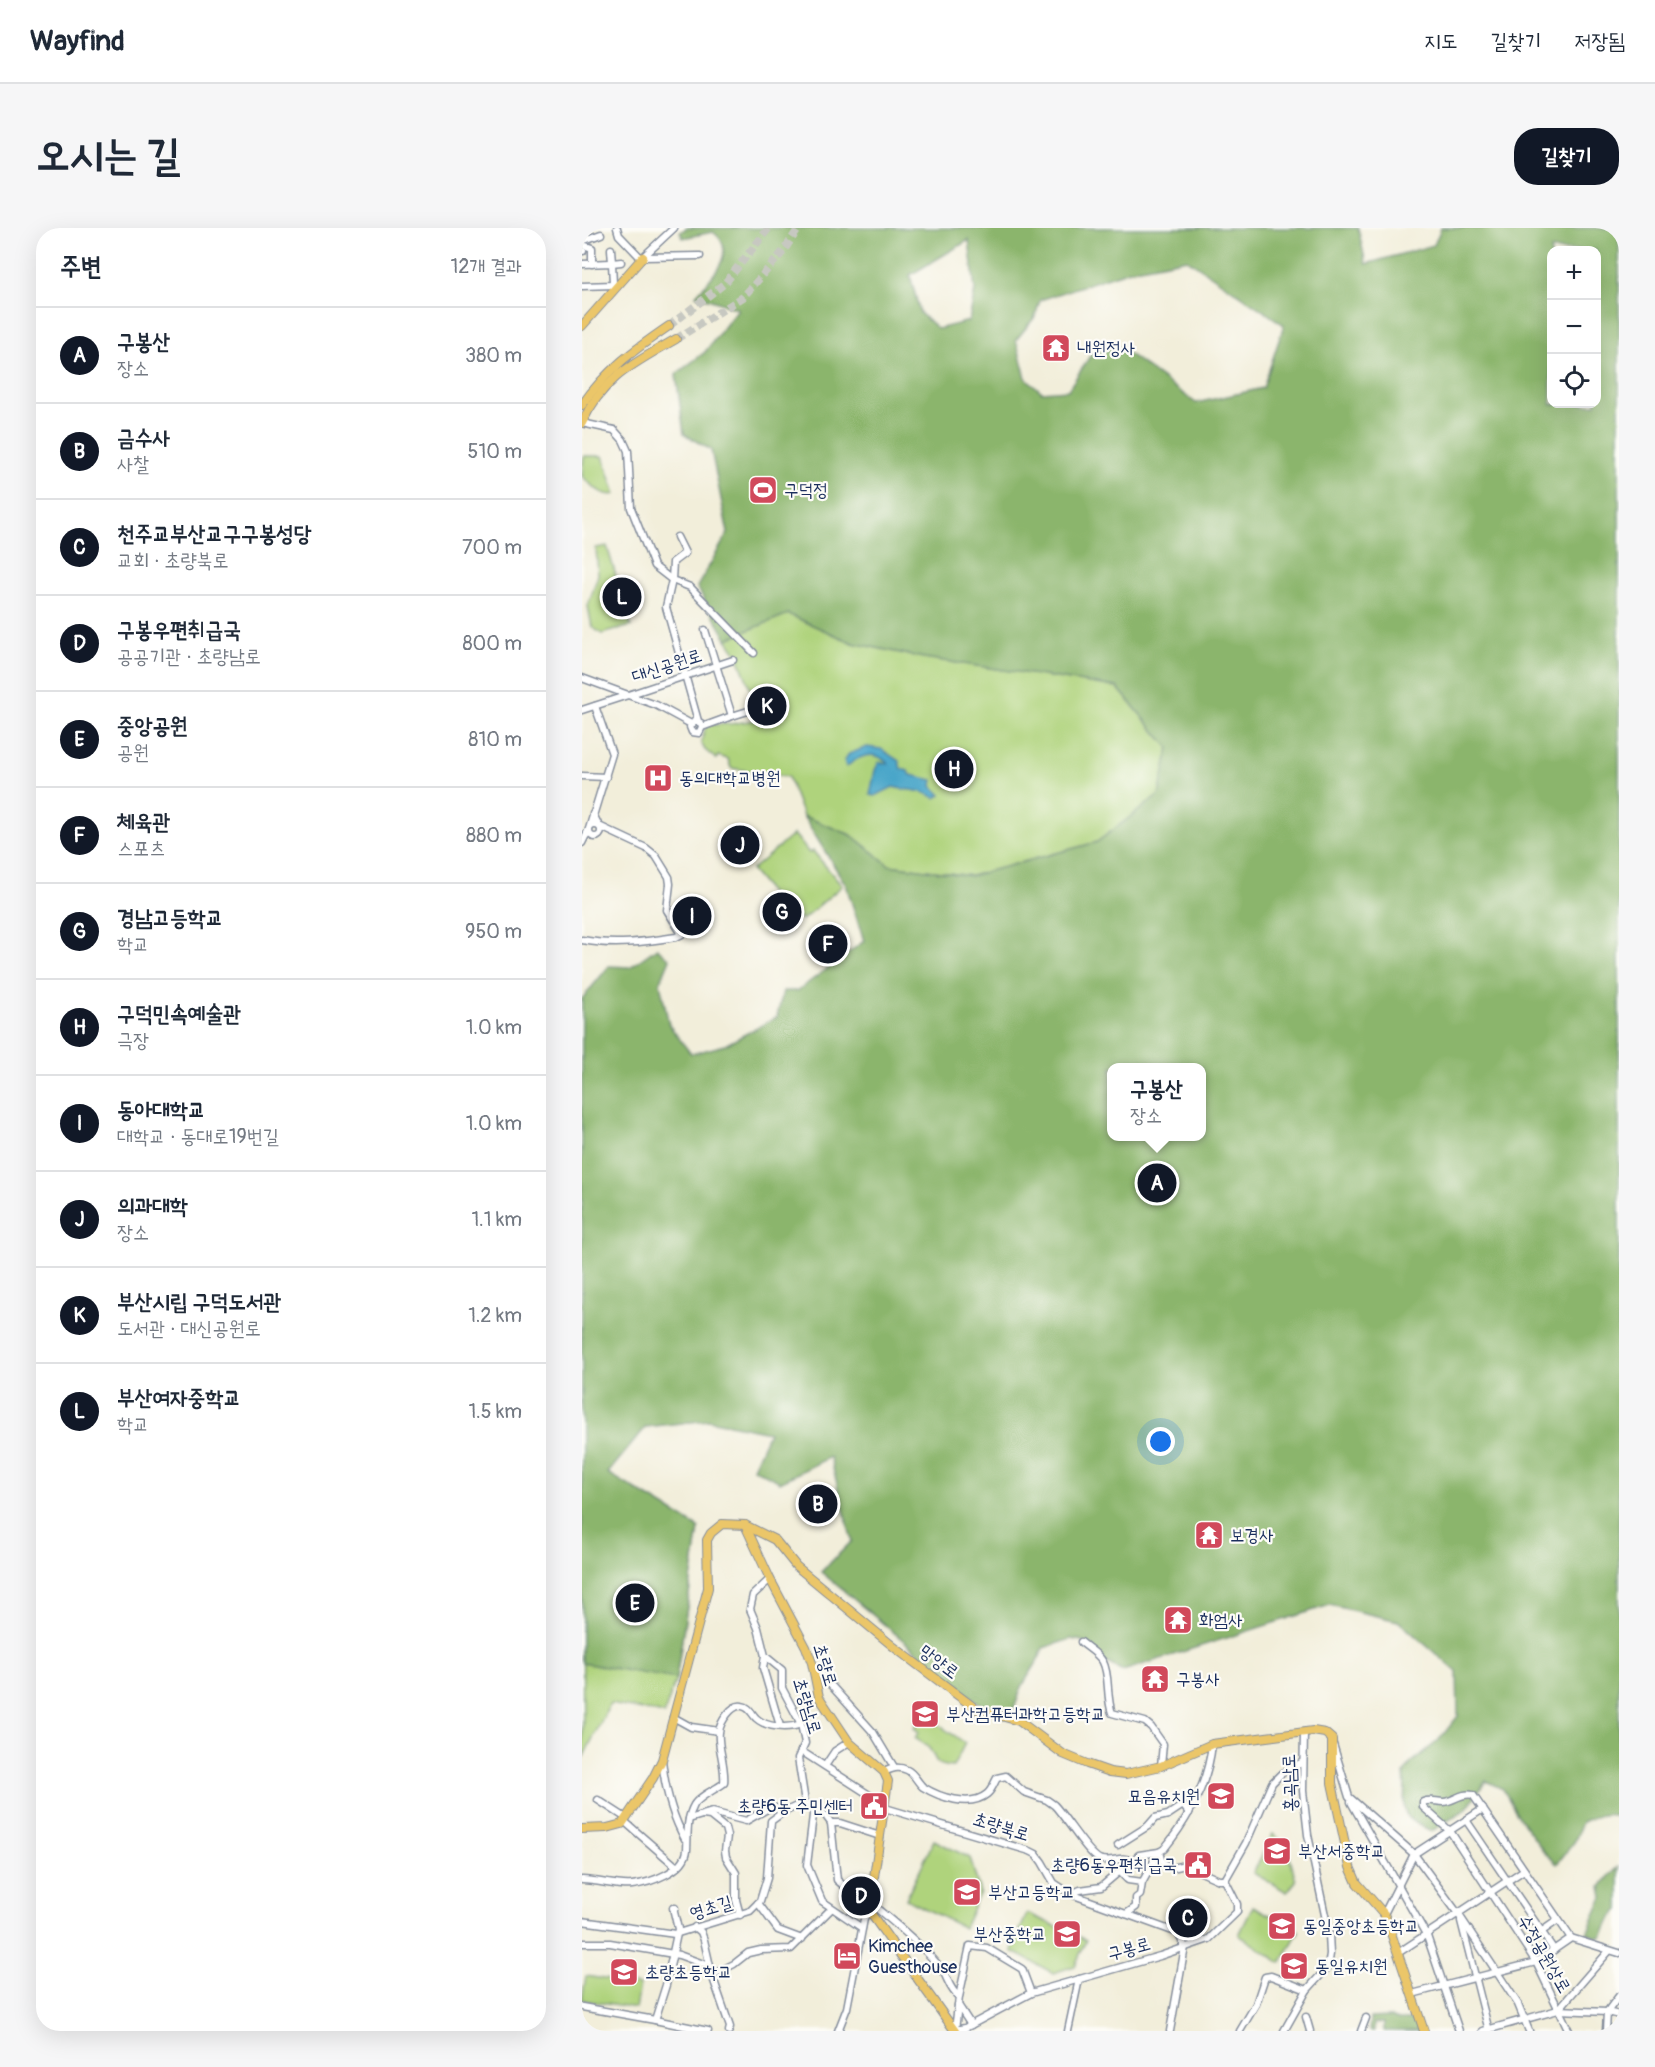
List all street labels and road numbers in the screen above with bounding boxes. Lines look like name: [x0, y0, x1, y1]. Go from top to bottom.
street label: 대신공원로: [629, 644, 705, 688]
street label: 망양로: [915, 1640, 963, 1684]
street label: 초량로: [808, 1641, 842, 1689]
street label: 초량남로: [788, 1675, 826, 1737]
street label: 홍곡남로: [1277, 1754, 1303, 1812]
street label: 초량북로: [970, 1808, 1032, 1846]
street label: 영초길: [687, 1890, 736, 1925]
street label: 수정공원상로: [1512, 1911, 1576, 1997]
street label: 구봉로: [1105, 1932, 1153, 1966]

